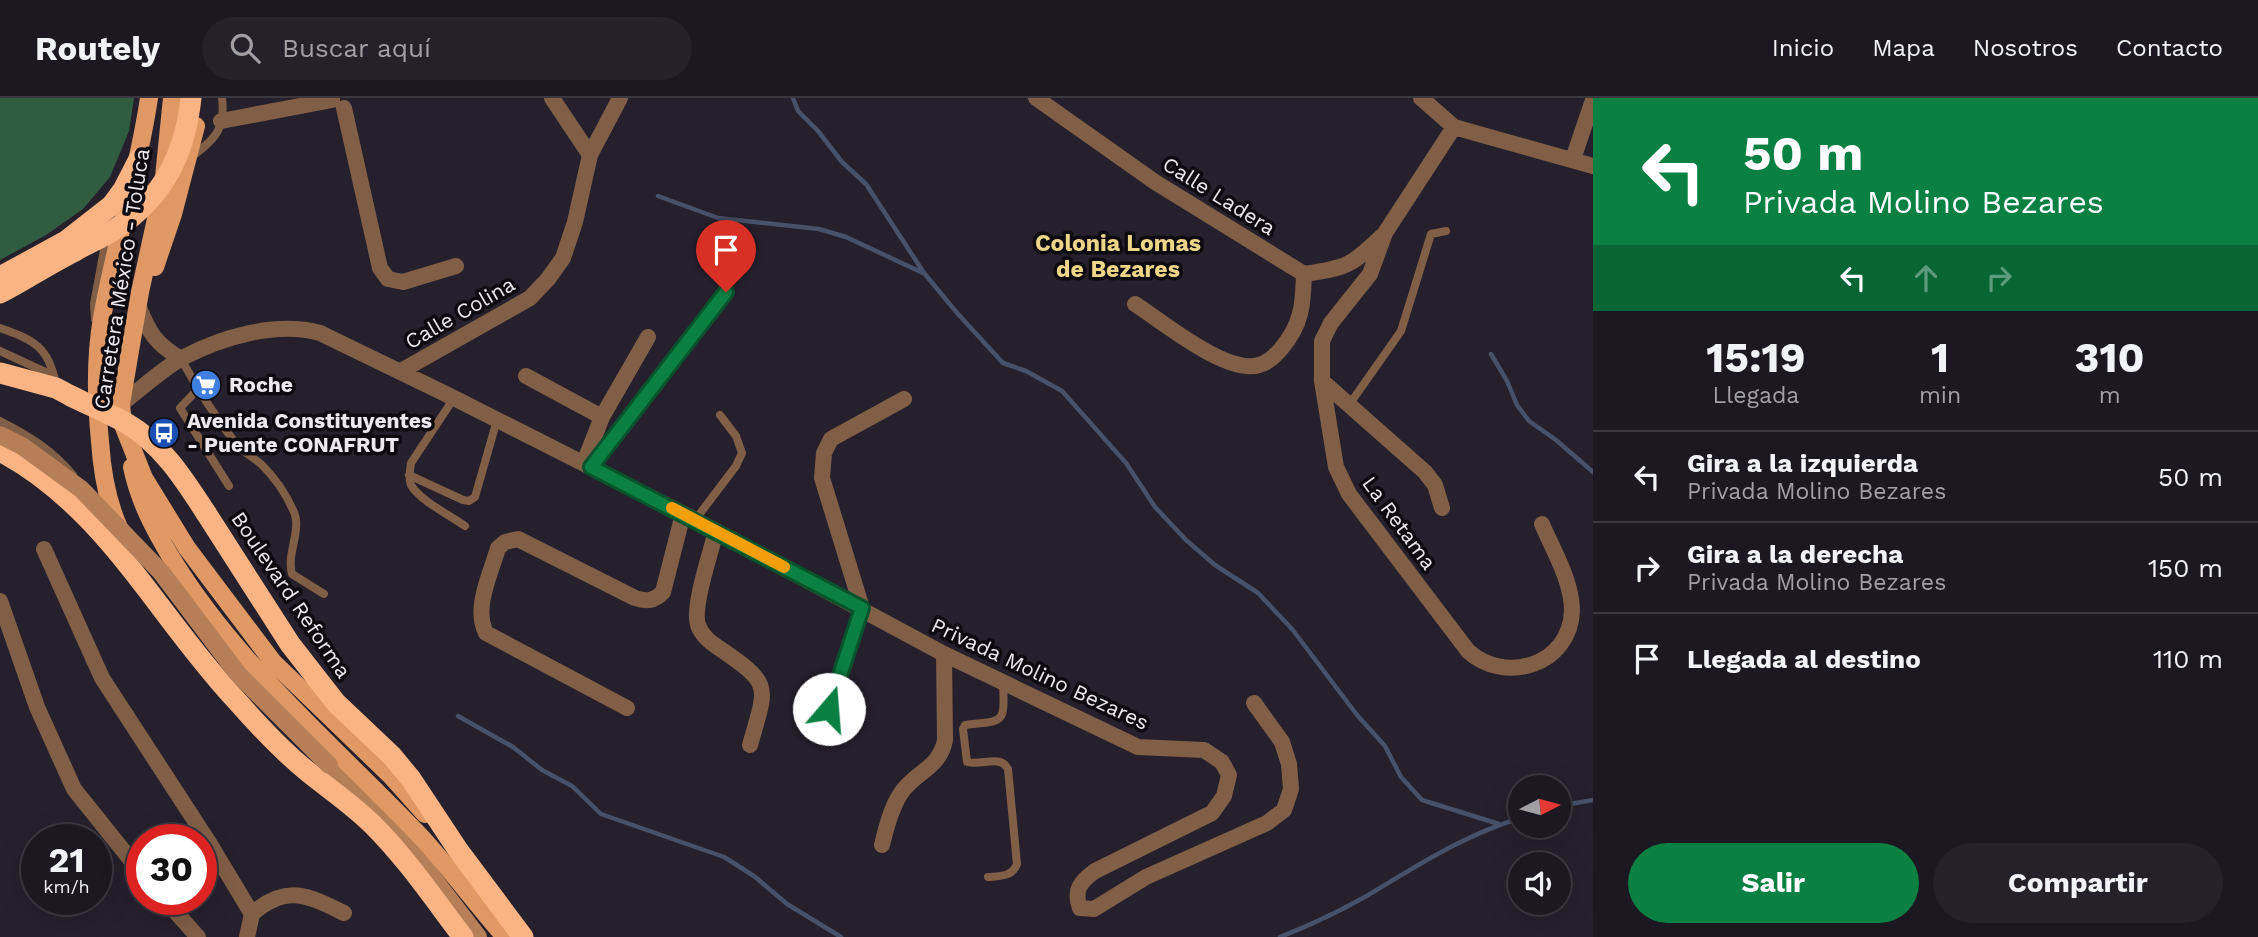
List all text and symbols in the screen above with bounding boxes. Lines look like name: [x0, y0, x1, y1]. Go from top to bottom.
search box: [202, 17, 692, 80]
text: Routely: [35, 29, 160, 68]
icon: search: [226, 29, 264, 67]
text: Buscar aquí: [282, 33, 431, 63]
text: Inicio: [1772, 34, 1834, 62]
text: Mapa: [1872, 34, 1935, 62]
text: Nosotros: [1973, 34, 2078, 62]
text: Contacto: [2116, 34, 2223, 62]
text: 50 m: [1743, 124, 1863, 182]
icon: left: [1628, 126, 1719, 217]
street label: Carretera México - Toluca: [89, 147, 154, 411]
street label: Calle Ladera: [1158, 151, 1280, 240]
text: Privada Molino Bezares: [1743, 183, 2104, 221]
pin: [696, 220, 756, 292]
district label: Colonia Lomas de Bezares: [1035, 230, 1201, 283]
icon: arrive: [707, 231, 745, 269]
icon: left: [1834, 259, 1872, 297]
icon: ahead: [1907, 259, 1945, 297]
icon: right: [1980, 259, 2018, 297]
street label: Calle Colina: [401, 271, 519, 354]
text: 15:19: [1706, 333, 1806, 382]
text: 1: [1931, 333, 1949, 382]
text: 310: [2075, 333, 2145, 382]
supermarket icon: Roche: [189, 368, 223, 402]
place label: Roche: [229, 372, 293, 397]
text: Llegada: [1713, 382, 1799, 409]
text: min: [1919, 382, 1961, 409]
text: m: [2099, 382, 2121, 409]
place label: Avenida Constituyentes - Puente CONAFRUT: [187, 408, 432, 457]
bus stop icon: Avenida Constituyentes - Puente CONAFRUT: [147, 416, 181, 450]
text: Gira a la izquierda: [1687, 448, 1918, 478]
icon: left: [1628, 458, 1666, 496]
text: 50 m: [2158, 462, 2223, 492]
street label: La Retama: [1357, 471, 1442, 574]
text: Privada Molino Bezares: [1687, 478, 1946, 505]
street label: Boulevard Reforma: [226, 507, 356, 683]
text: Gira a la derecha: [1687, 539, 1903, 569]
icon: right: [1628, 549, 1666, 587]
text: 150 m: [2148, 553, 2223, 583]
text: Privada Molino Bezares: [1687, 569, 1946, 596]
street label: Privada Molino Bezares: [928, 612, 1153, 735]
icon: arrive: [1628, 640, 1666, 678]
text: Llegada al destino: [1687, 644, 1921, 674]
text: 110 m: [2153, 644, 2223, 674]
position arrow: [792, 672, 866, 746]
north arrow: [1508, 775, 1572, 838]
map controls: [1508, 775, 1571, 915]
speed limit sign: 30: [126, 824, 217, 915]
text: 21: [49, 839, 84, 881]
button: Salir: [1628, 843, 1919, 923]
button: Compartir: [1933, 843, 2223, 923]
button: sound: [1508, 852, 1571, 915]
text: km/h: [43, 876, 90, 897]

